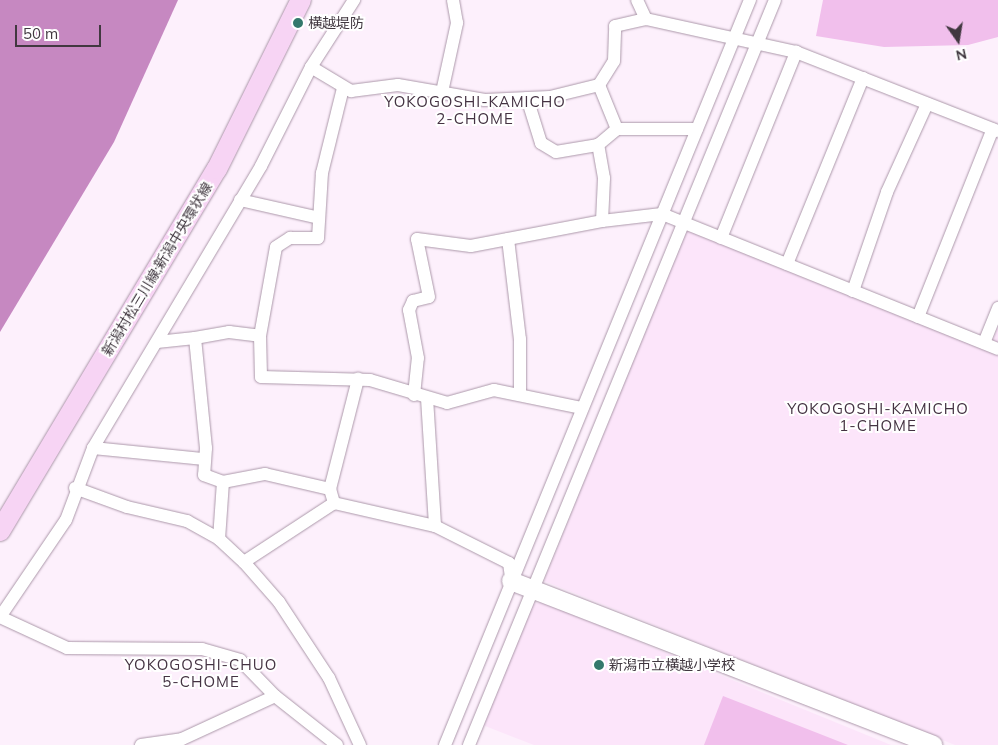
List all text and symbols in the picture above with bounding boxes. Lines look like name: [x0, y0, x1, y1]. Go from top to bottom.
scale bar: [18, 15, 104, 47]
place label: 横越堤防: [308, 15, 364, 31]
north arrow: [933, 15, 983, 65]
marker: 横越堤防: [292, 17, 304, 29]
text: 50 m: [23, 24, 58, 43]
text: N: [954, 45, 969, 65]
district label: YOKOGOSHI-KAMICHO 2-CHOME: [382, 92, 568, 127]
street label: 新潟村松三川線;新潟中央環状線: [99, 179, 215, 359]
district label: YOKOGOSHI-KAMICHO 1-CHOME: [785, 399, 971, 434]
district label: YOKOGOSHI-CHUO 5-CHOME: [123, 655, 279, 690]
place label: 新潟市立横越小学校: [609, 657, 735, 673]
marker: 新潟市立横越小学校: [593, 659, 605, 671]

